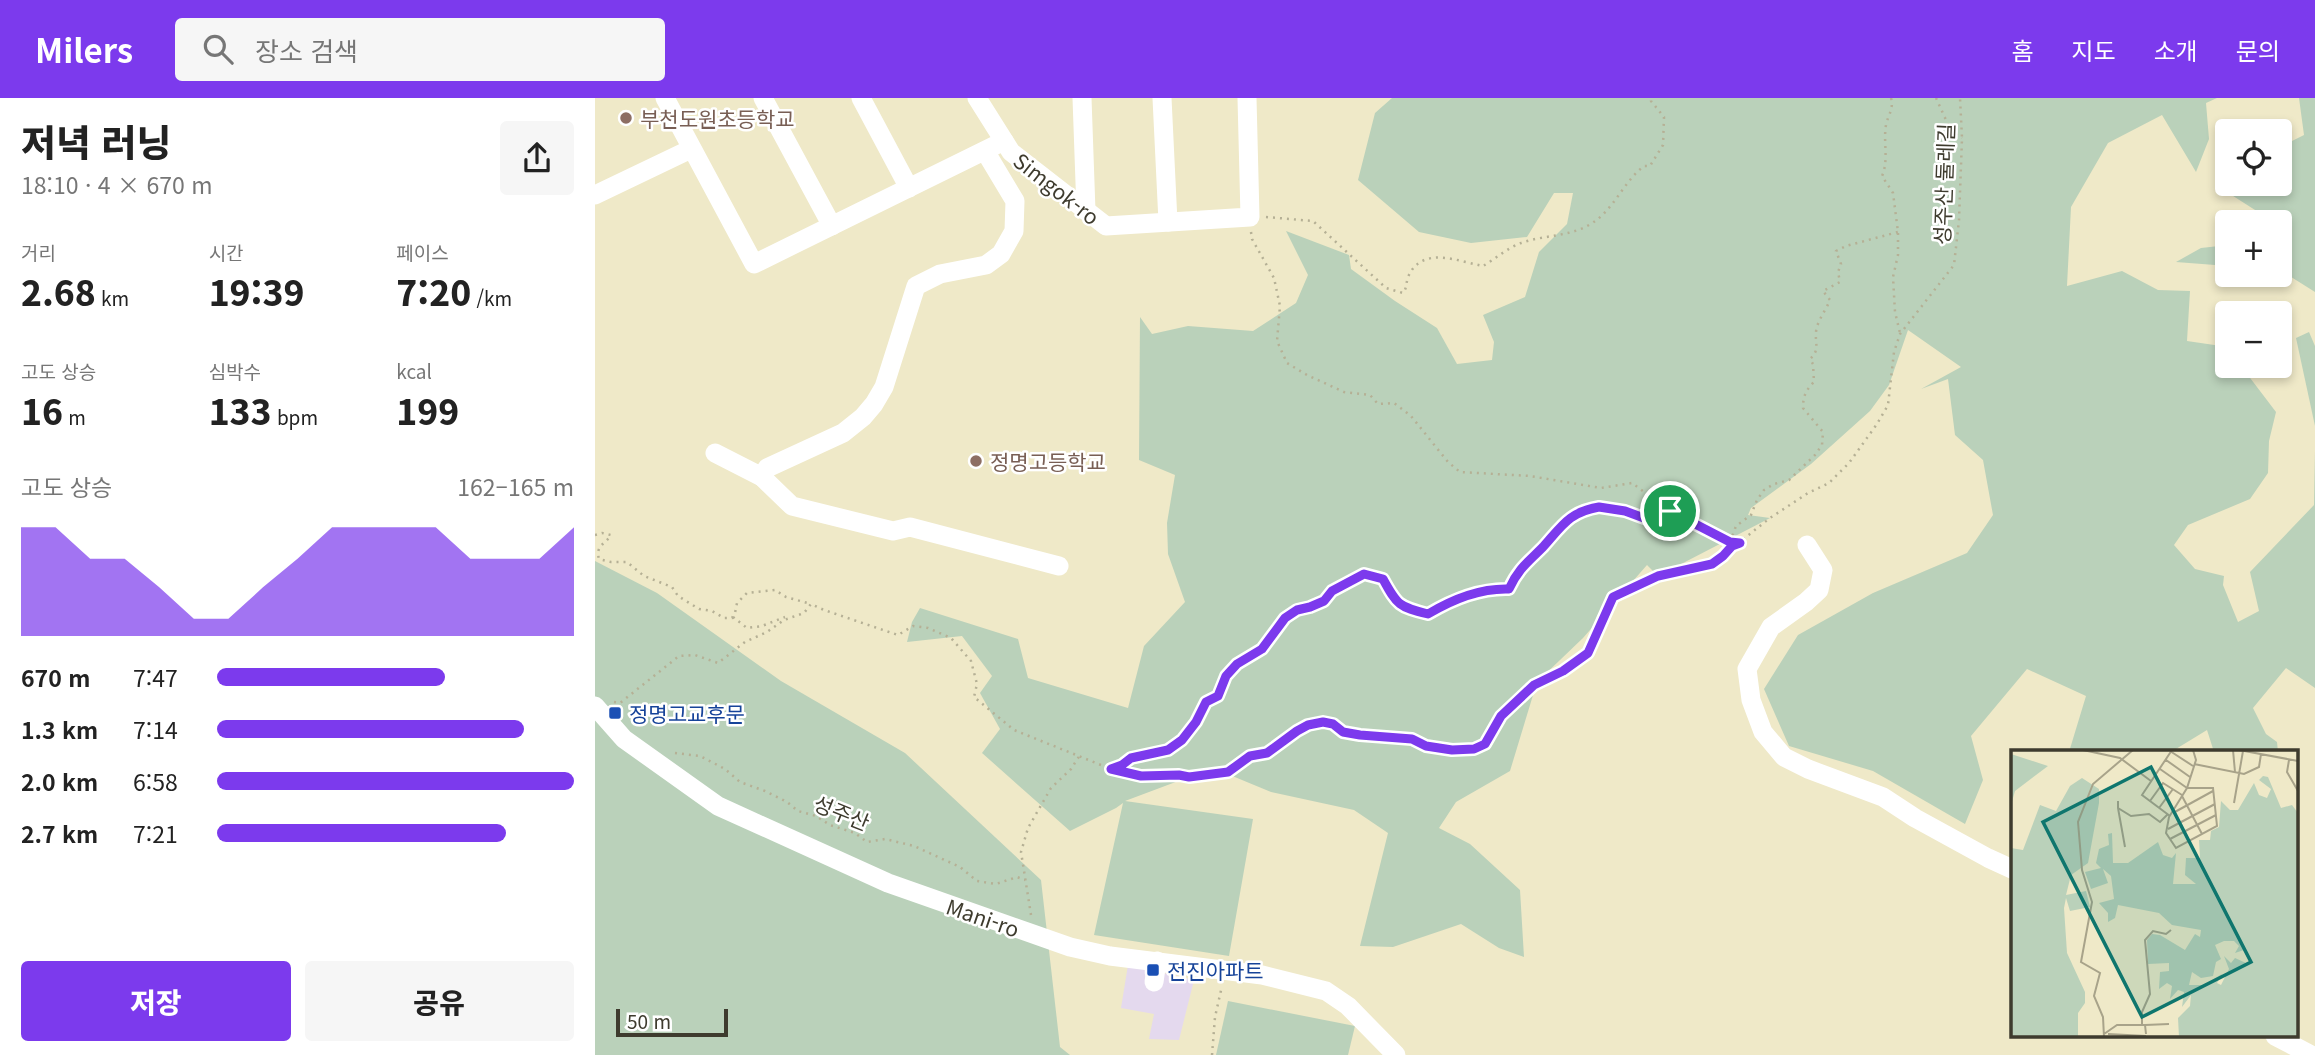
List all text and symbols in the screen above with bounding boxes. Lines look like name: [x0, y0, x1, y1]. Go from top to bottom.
search box: [175, 18, 665, 81]
text: Milers: [35, 25, 133, 73]
icon: search: [199, 30, 237, 68]
text: 장소 검색: [255, 31, 358, 68]
text: 홈: [2011, 32, 2033, 67]
text: 지도: [2071, 32, 2116, 67]
text: 소개: [2154, 32, 2198, 67]
text: 문의: [2236, 32, 2280, 67]
place label: 부천도원초등학교: [640, 103, 795, 133]
marker: 부천도원초등학교: [618, 110, 634, 126]
text: 저녁 러닝: [21, 113, 171, 168]
map controls: [2215, 119, 2292, 378]
button: locate: [2215, 119, 2292, 196]
button: share: [500, 121, 574, 195]
street label: 성주산 둘레길: [1926, 123, 1960, 245]
street label: Simgok-ro: [1008, 145, 1106, 231]
text: 18:10 · 4 × 670 m: [21, 167, 212, 201]
button: +: [2215, 210, 2292, 287]
text: 거리: [21, 238, 56, 265]
text: 시간: [209, 238, 244, 265]
text: 페이스: [396, 238, 449, 265]
text: 2.68: [21, 265, 96, 316]
text: 19:39: [209, 265, 304, 316]
text: 7:20: [396, 265, 471, 316]
text: km: [96, 284, 129, 311]
text: /km: [471, 284, 512, 311]
button: −: [2215, 301, 2292, 378]
text: 고도 상승: [21, 357, 96, 384]
text: 심박수: [209, 357, 261, 384]
text: kcal: [396, 357, 432, 384]
text: 16: [21, 384, 63, 435]
text: 133: [209, 384, 272, 435]
text: 199: [396, 384, 459, 435]
text: m: [63, 403, 86, 430]
text: bpm: [272, 403, 318, 430]
place label: 정명고등학교: [990, 446, 1106, 476]
marker: 정명고등학교: [968, 453, 984, 469]
text: 고도 상승: [21, 469, 112, 503]
text: 162–165 m: [457, 469, 574, 503]
pin: [1640, 481, 1700, 541]
icon: arrive: [1651, 492, 1689, 530]
text: 670 m: [21, 660, 90, 694]
text: 7:47: [133, 660, 178, 694]
place label: 정명고교후문: [629, 698, 745, 728]
marker: 정명고교후문: [607, 705, 623, 721]
text: 1.3 km: [21, 712, 98, 746]
text: 7:14: [133, 712, 178, 746]
inset map: [2011, 750, 2297, 1038]
text: 2.0 km: [21, 764, 98, 798]
text: 6:58: [133, 764, 178, 798]
street label: 성주산: [810, 787, 874, 837]
text: 2.7 km: [21, 816, 98, 850]
text: 7:21: [133, 816, 178, 850]
street label: Mani-ro: [942, 891, 1024, 943]
place label: 전진아파트: [1167, 955, 1264, 985]
button: 저장: [21, 961, 291, 1041]
button: 공유: [305, 961, 574, 1041]
marker: 전진아파트: [1145, 962, 1161, 978]
scale bar: [616, 1006, 728, 1038]
text: 50 m: [627, 1007, 671, 1034]

